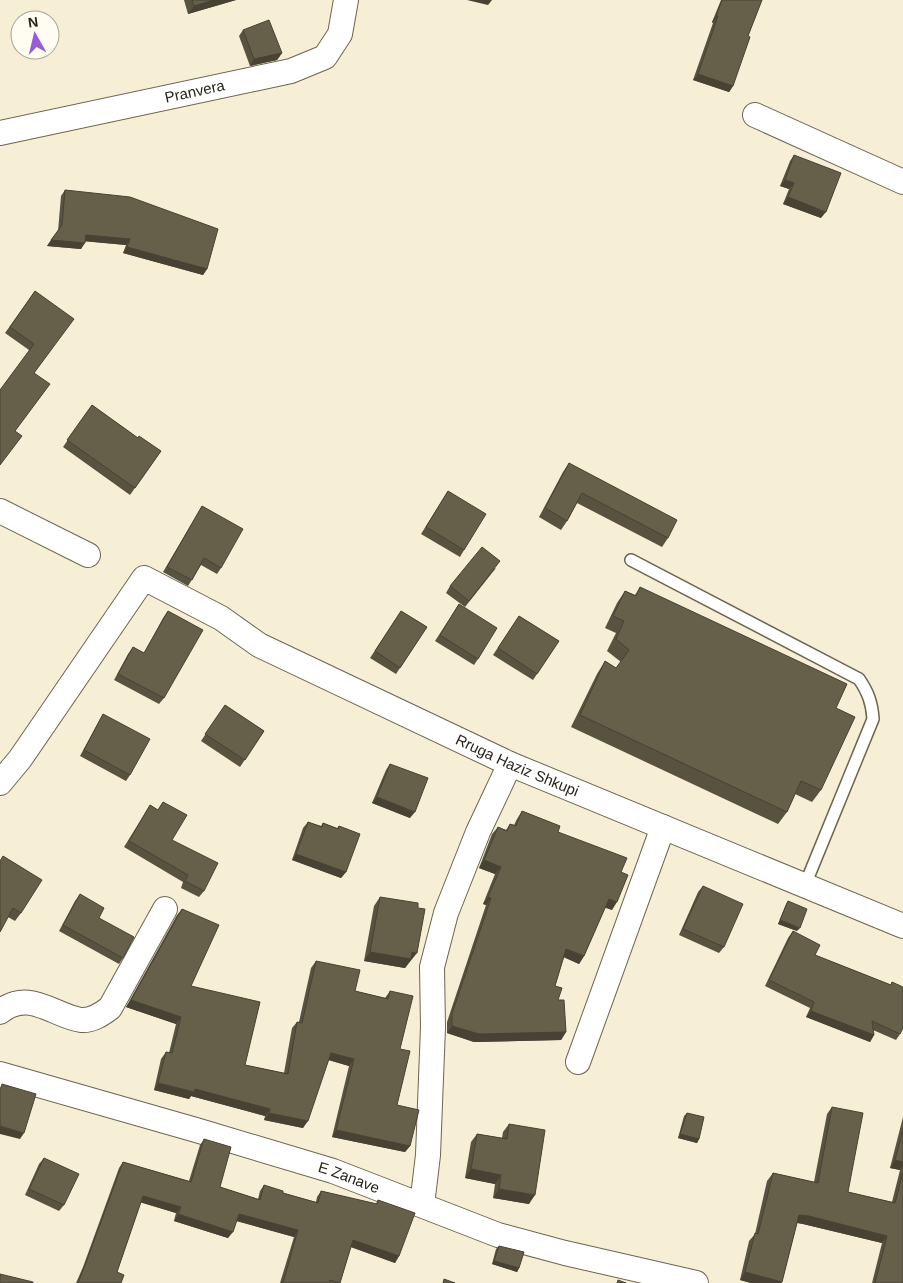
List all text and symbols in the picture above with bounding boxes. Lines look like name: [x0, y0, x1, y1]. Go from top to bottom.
north arrow: [10, 10, 60, 60]
text: N: [27, 13, 39, 31]
street label: Pranvera: [163, 76, 227, 106]
street label: Rruga Haziz Shkupi: [453, 731, 581, 799]
street label: E Zanave: [316, 1158, 382, 1196]

